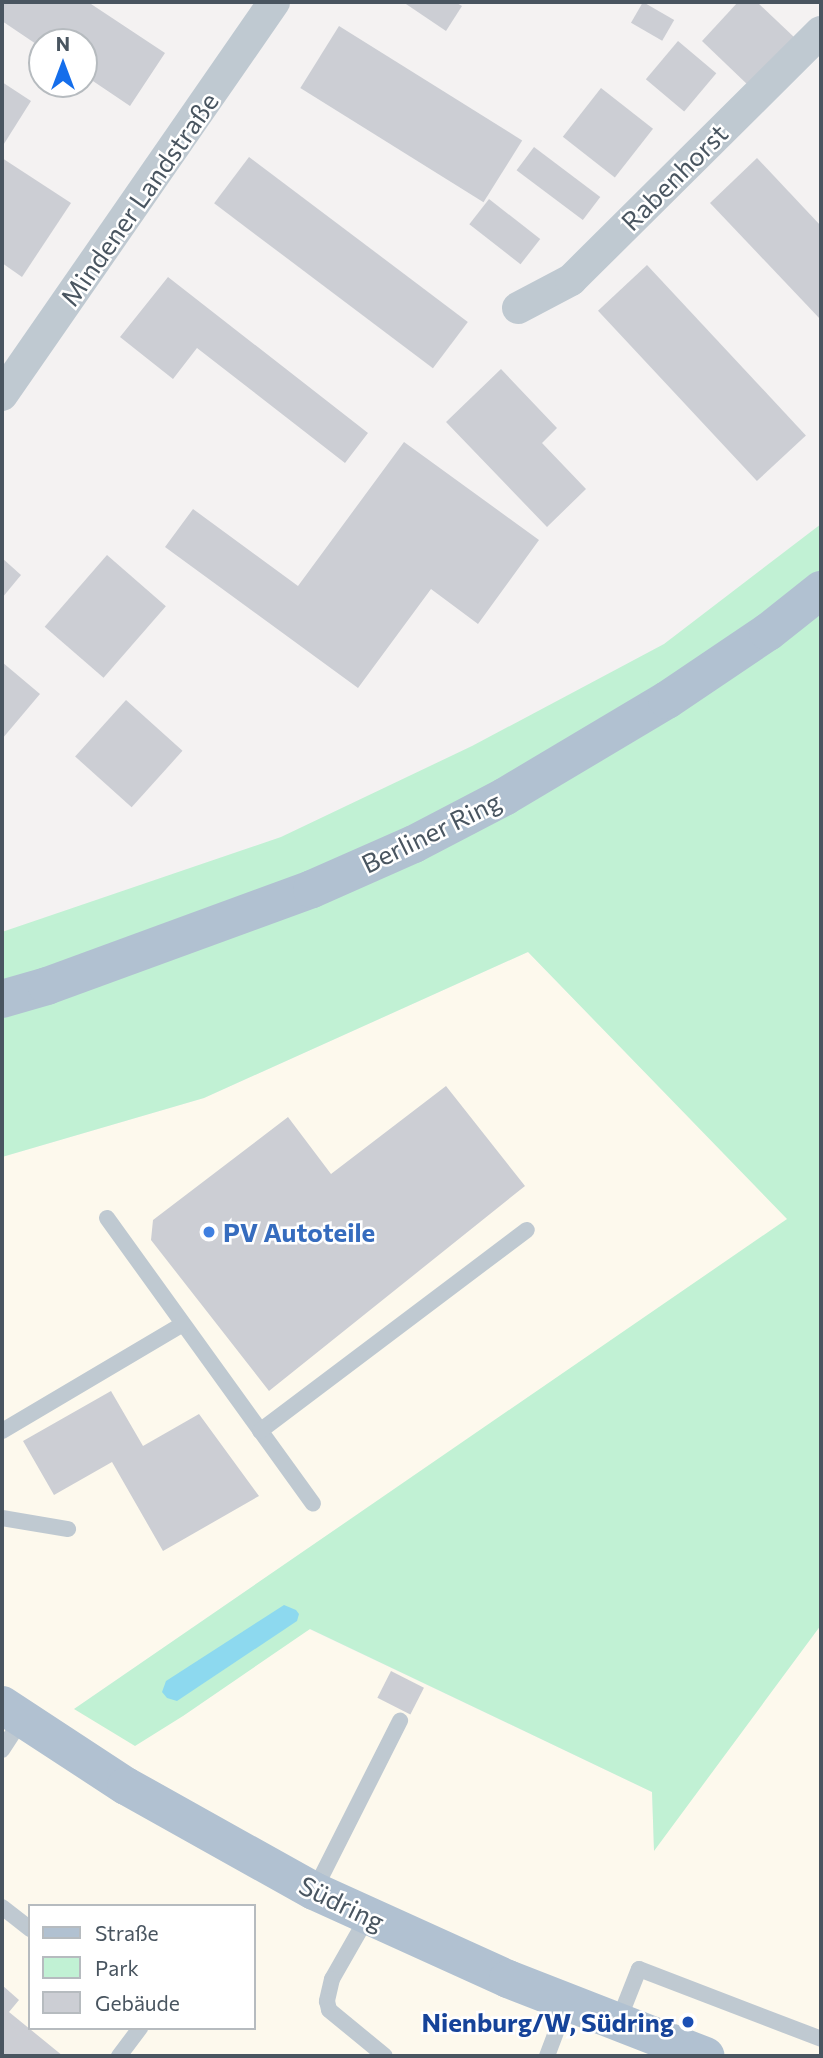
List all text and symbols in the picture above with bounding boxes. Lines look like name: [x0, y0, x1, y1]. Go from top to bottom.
north arrow: [28, 28, 98, 98]
text: N: [56, 32, 70, 55]
street label: Mindener Landstraße: [54, 86, 224, 312]
street label: Rabenhorst: [614, 117, 734, 237]
street label: Berliner Ring: [356, 785, 506, 879]
place label: PV Autoteile: [223, 1216, 375, 1248]
marker: PV Autoteile: [201, 1224, 217, 1240]
street label: Südring: [294, 1869, 390, 1937]
legend: [28, 1904, 256, 2030]
text: Straße: [95, 1920, 159, 1945]
text: Park: [95, 1955, 139, 1980]
text: Gebäude: [95, 1990, 180, 2015]
place label: Nienburg/W, Südring: [421, 2006, 674, 2038]
marker: Nienburg/W, Südring: [680, 2014, 696, 2030]

